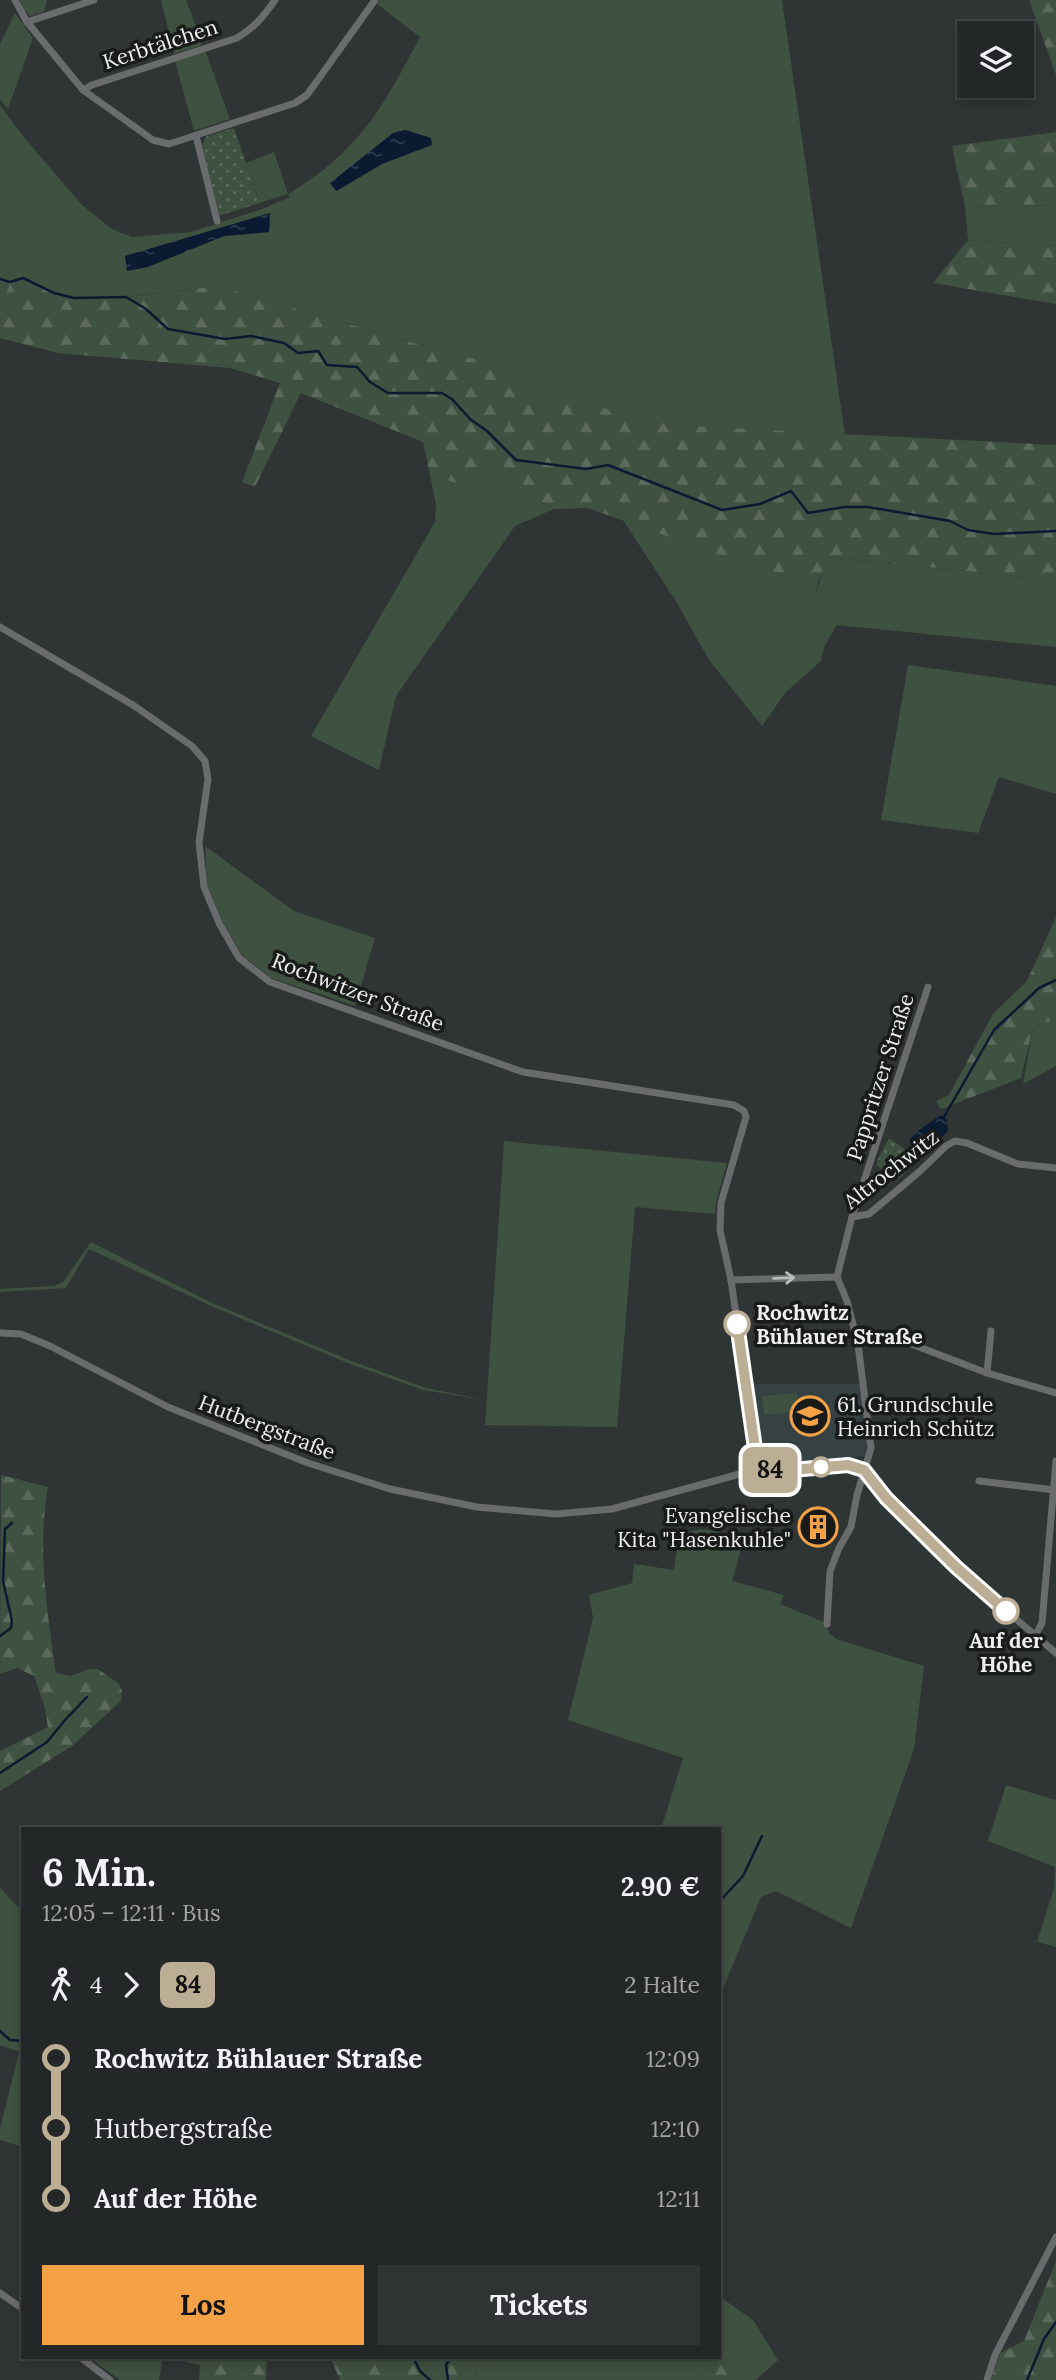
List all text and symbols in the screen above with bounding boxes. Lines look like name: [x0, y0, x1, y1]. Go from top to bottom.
street label: Kerbtälchen: [99, 13, 221, 75]
map controls: [957, 21, 1034, 98]
button: layers: [957, 21, 1034, 98]
street label: Rochwitzer Straße: [268, 947, 448, 1037]
street label: Pappritzer Straße: [840, 990, 920, 1164]
street label: Altrochwitz: [837, 1123, 944, 1215]
one-way arrow: [772, 1272, 795, 1285]
place label: Rochwitz Bühlauer Straße: [756, 1299, 923, 1350]
marker: Rochwitz Bühlauer Straße: [724, 1311, 750, 1337]
street label: Hutbergstraße: [195, 1389, 339, 1465]
place label: 61. Grundschule Heinrich Schütz: [837, 1391, 994, 1442]
school or university icon: 61. Grundschule Heinrich Schütz: [789, 1395, 831, 1437]
line badge: 84: [738, 1447, 802, 1493]
text: 84: [757, 1454, 783, 1485]
unlabelled marker: [811, 1457, 831, 1477]
place label: Evangelische Kita "Hasenkuhle": [617, 1502, 791, 1553]
building icon: Evangelische Kita "Hasenkuhle": [797, 1506, 839, 1548]
marker: Auf der Höhe: [993, 1598, 1019, 1624]
place label: Auf der Höhe: [969, 1627, 1043, 1678]
text: 6 Min.: [42, 1848, 156, 1896]
text: 2.90 €: [621, 1870, 700, 1903]
text: 12:05 – 12:11 · Bus: [42, 1898, 221, 1927]
icon: walk: [42, 1966, 80, 2004]
icon: forward: [112, 1966, 150, 2004]
text: 84: [174, 1969, 201, 2000]
text: 4: [90, 1970, 102, 1999]
text: 2 Halte: [624, 1970, 700, 1999]
text: Rochwitz Bühlauer Straße: [94, 2042, 422, 2075]
text: 12:09: [646, 2044, 700, 2073]
text: Hutbergstraße: [94, 2112, 273, 2145]
text: 12:10: [651, 2114, 700, 2143]
text: Auf der Höhe: [94, 2182, 257, 2215]
text: 12:11: [657, 2184, 700, 2213]
button: Los: [42, 2265, 364, 2345]
button: Tickets: [378, 2265, 700, 2345]

